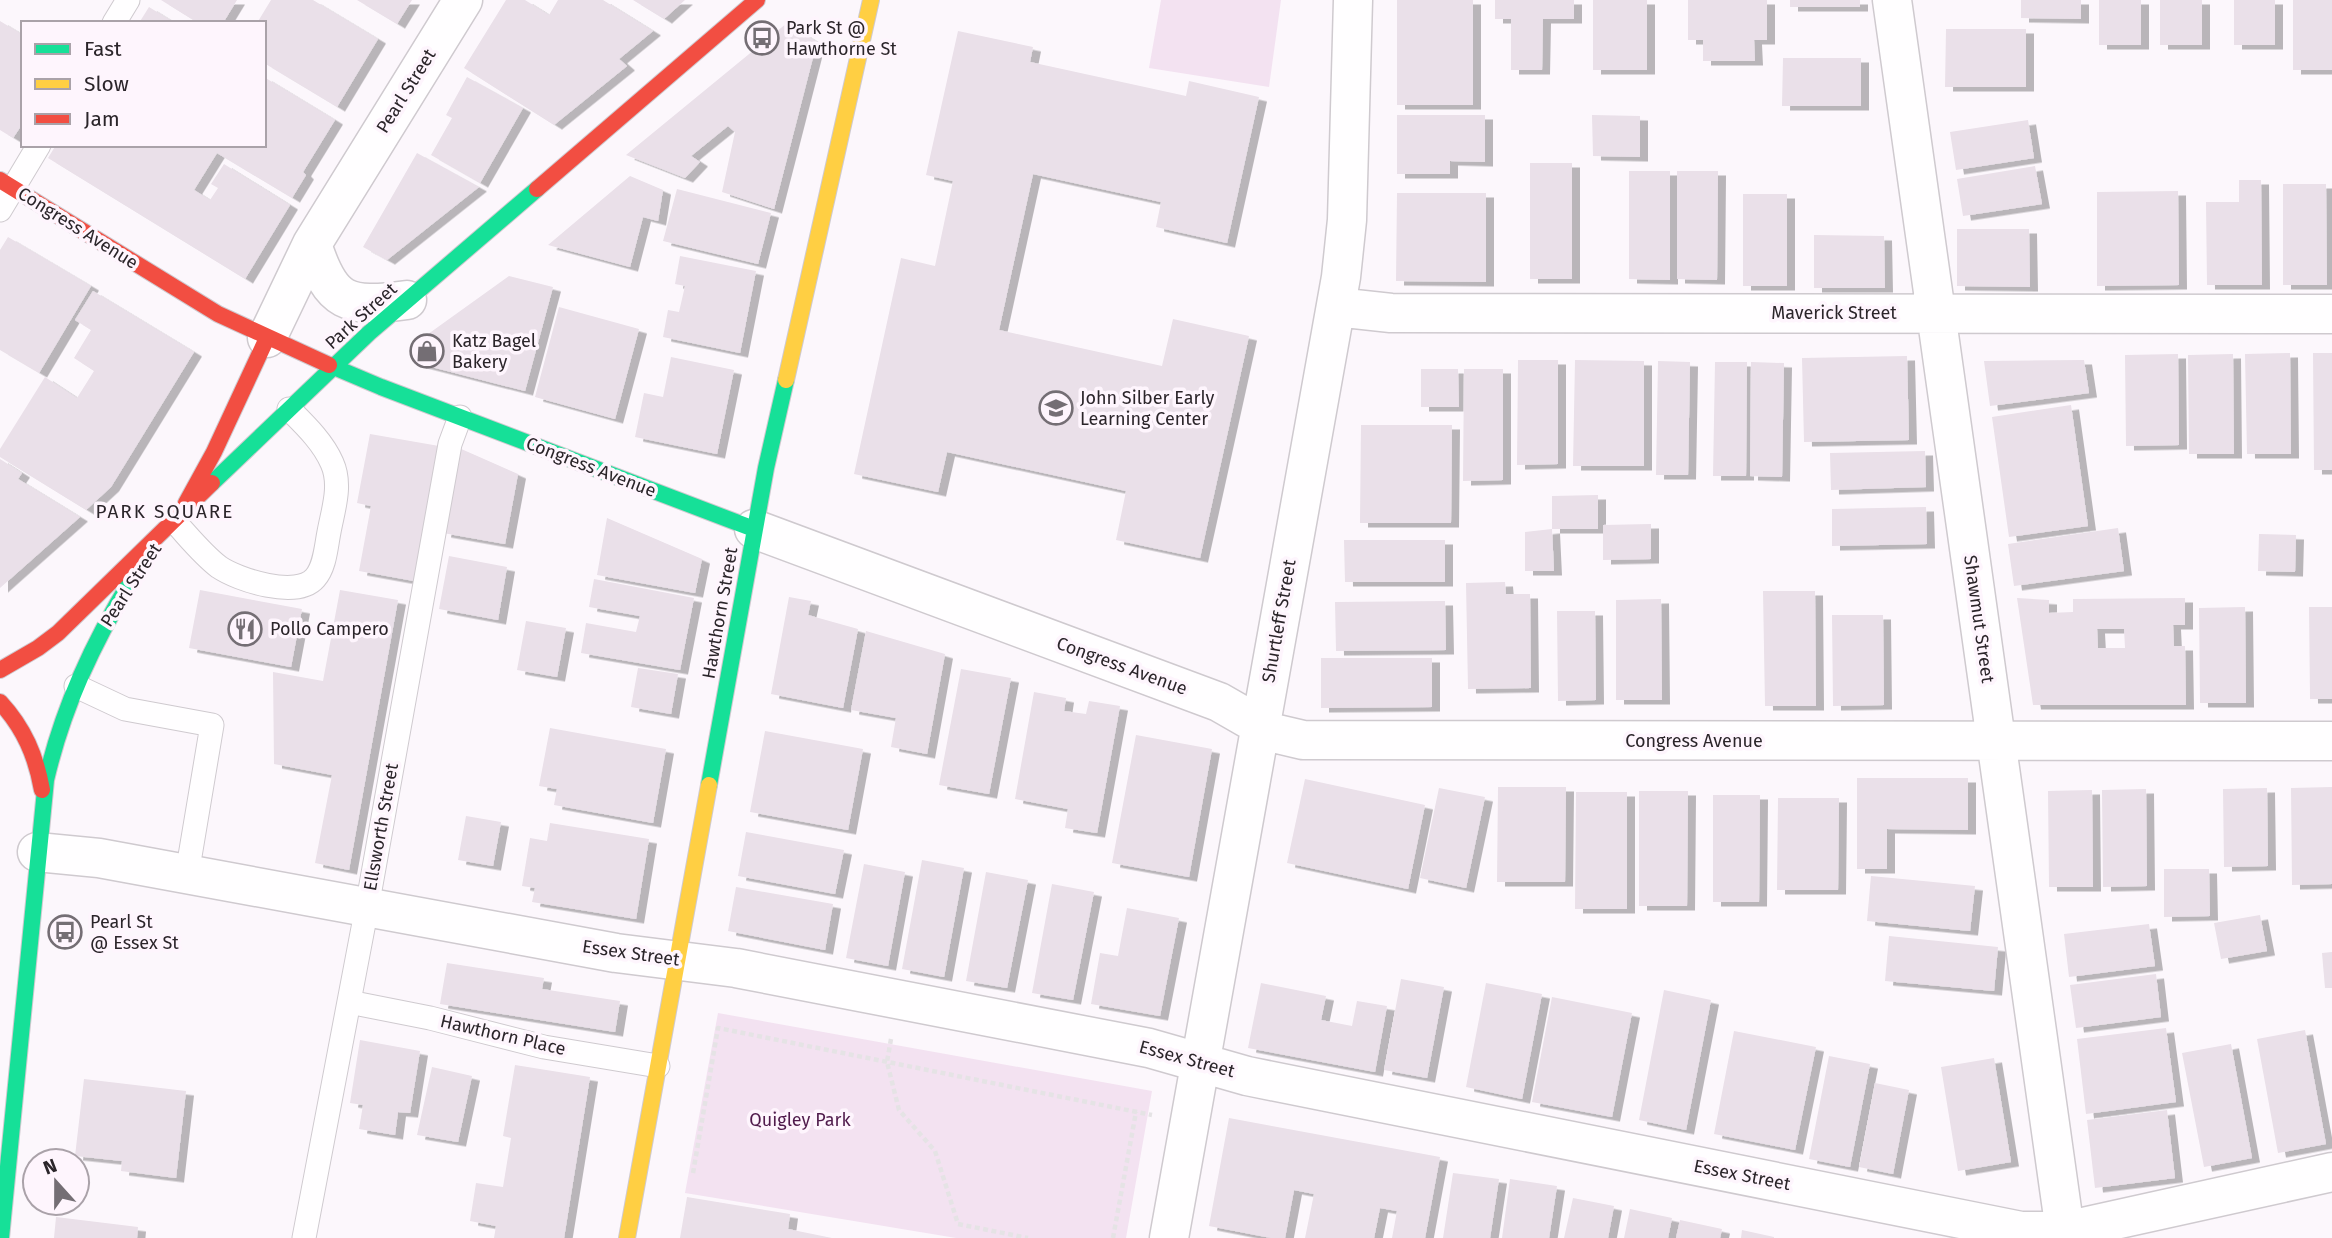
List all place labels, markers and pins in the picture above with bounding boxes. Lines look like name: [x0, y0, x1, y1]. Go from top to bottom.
place label: Park St @ Hawthorne St: [786, 17, 897, 60]
bus stop icon: Park St @ Hawthorne St: [743, 19, 781, 57]
place label: Katz Bagel Bakery: [452, 330, 536, 373]
shop icon: Katz Bagel Bakery: [408, 332, 446, 370]
place label: John Silber Early Learning Center: [1080, 387, 1214, 430]
school or university icon: John Silber Early Learning Center: [1037, 389, 1075, 427]
restaurant icon: Pollo Campero: [226, 610, 264, 648]
place label: Pollo Campero: [270, 618, 389, 640]
place label: Pearl St @ Essex St: [90, 911, 179, 954]
bus stop icon: Pearl St @ Essex St: [46, 913, 84, 951]

